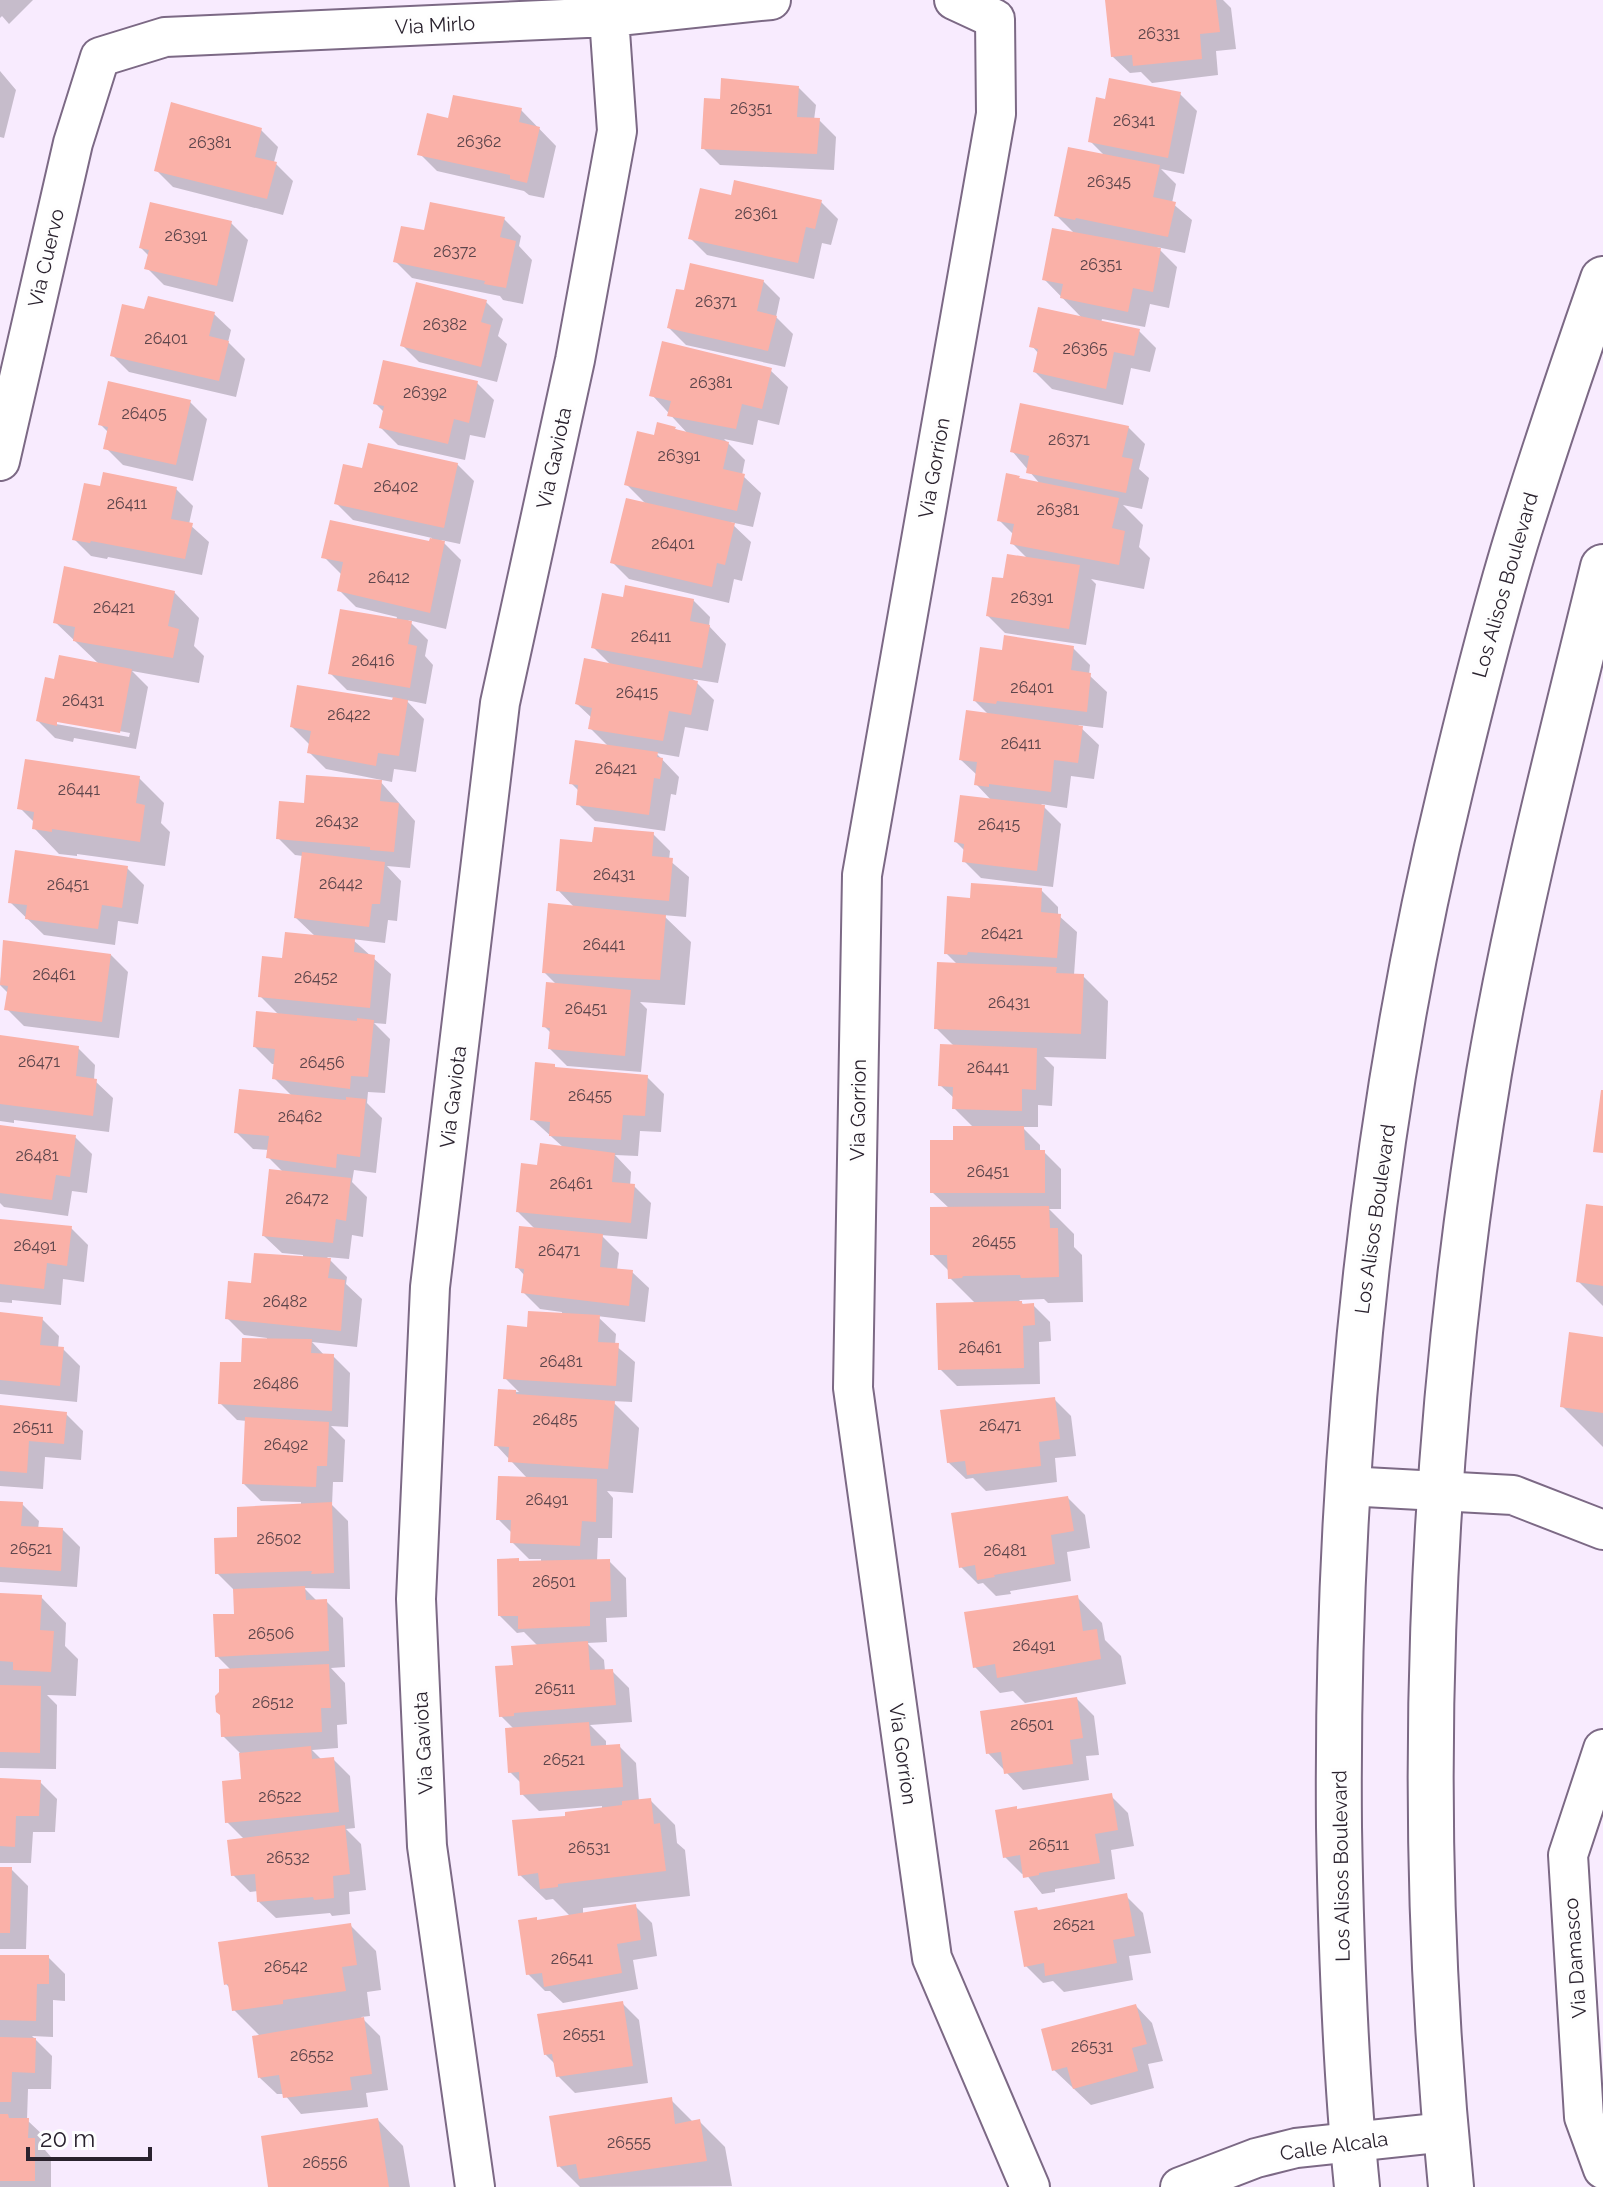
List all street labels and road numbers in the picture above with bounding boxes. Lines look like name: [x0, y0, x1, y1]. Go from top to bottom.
street label: Via Mirlo: [394, 11, 476, 39]
street label: Via Cuervo: [23, 206, 69, 310]
street label: Via Gaviota: [532, 405, 576, 511]
street label: Via Gorrion: [913, 416, 955, 520]
street label: Los Alisos Boulevard: [1467, 490, 1543, 680]
street label: Via Gaviota: [435, 1044, 471, 1150]
street label: Via Gorrion: [845, 1059, 871, 1161]
street label: Los Alisos Boulevard: [1350, 1122, 1400, 1316]
street label: Via Gaviota: [408, 1691, 438, 1795]
street label: Via Gorrion: [884, 1702, 922, 1806]
street label: Los Alisos Boulevard: [1327, 1770, 1355, 1962]
street label: Via Damasco: [1559, 1897, 1591, 2019]
street label: Calle Alcala: [1278, 2127, 1390, 2165]

